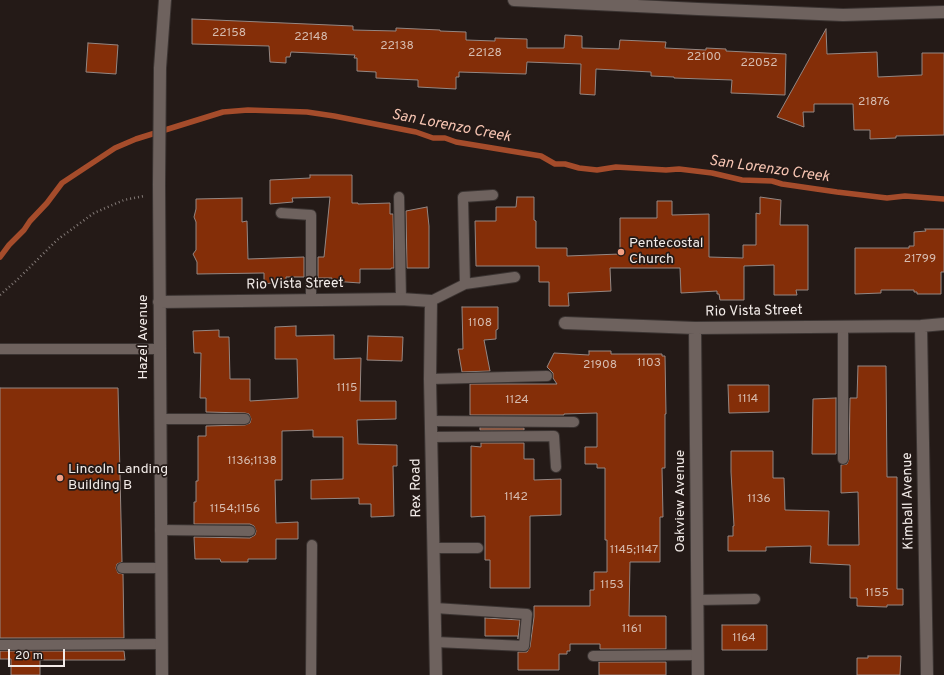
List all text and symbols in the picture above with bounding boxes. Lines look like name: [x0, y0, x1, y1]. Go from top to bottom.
house number: 22158: [212, 27, 246, 41]
house number: 22148: [294, 31, 328, 45]
house number: 22138: [380, 40, 414, 54]
house number: 22128: [468, 47, 502, 61]
house number: 22100: [687, 51, 721, 65]
house number: 22052: [740, 57, 778, 71]
house number: 21876: [858, 96, 890, 110]
water label: San Lorenzo Creek: [390, 107, 512, 147]
water label: San Lorenzo Creek: [708, 153, 830, 187]
place label: Pentecostal Church: [629, 236, 704, 268]
marker: Pentecostal Church: [616, 247, 626, 257]
house number: 21799: [904, 253, 936, 267]
street label: Rio Vista Street: [246, 276, 344, 294]
street label: Hazel Avenue: [136, 295, 152, 379]
street label: Rio Vista Street: [705, 303, 803, 321]
house number: 1108: [468, 317, 492, 331]
house number: 1103: [637, 357, 661, 371]
house number: 21908: [583, 359, 617, 373]
house number: 1115: [337, 382, 357, 396]
house number: 1114: [738, 393, 758, 407]
house number: 1124: [505, 394, 529, 408]
street label: Oakview Avenue: [673, 450, 689, 552]
street label: Kimball Avenue: [900, 452, 918, 550]
house number: 1136;1138: [227, 455, 277, 469]
street label: Rex Road: [408, 458, 426, 518]
place label: Lincoln Landing Building B: [68, 462, 168, 494]
marker: Lincoln Landing Building B: [55, 473, 65, 483]
house number: 1142: [504, 491, 528, 505]
house number: 1136: [747, 493, 771, 507]
house number: 1154;1156: [210, 503, 260, 517]
house number: 1145;1147: [610, 544, 658, 558]
house number: 1153: [600, 579, 624, 593]
house number: 1155: [865, 587, 889, 601]
house number: 1161: [622, 623, 642, 637]
house number: 1164: [732, 632, 756, 646]
scale bar: [10, 641, 67, 667]
text: 20 m: [15, 648, 43, 664]

